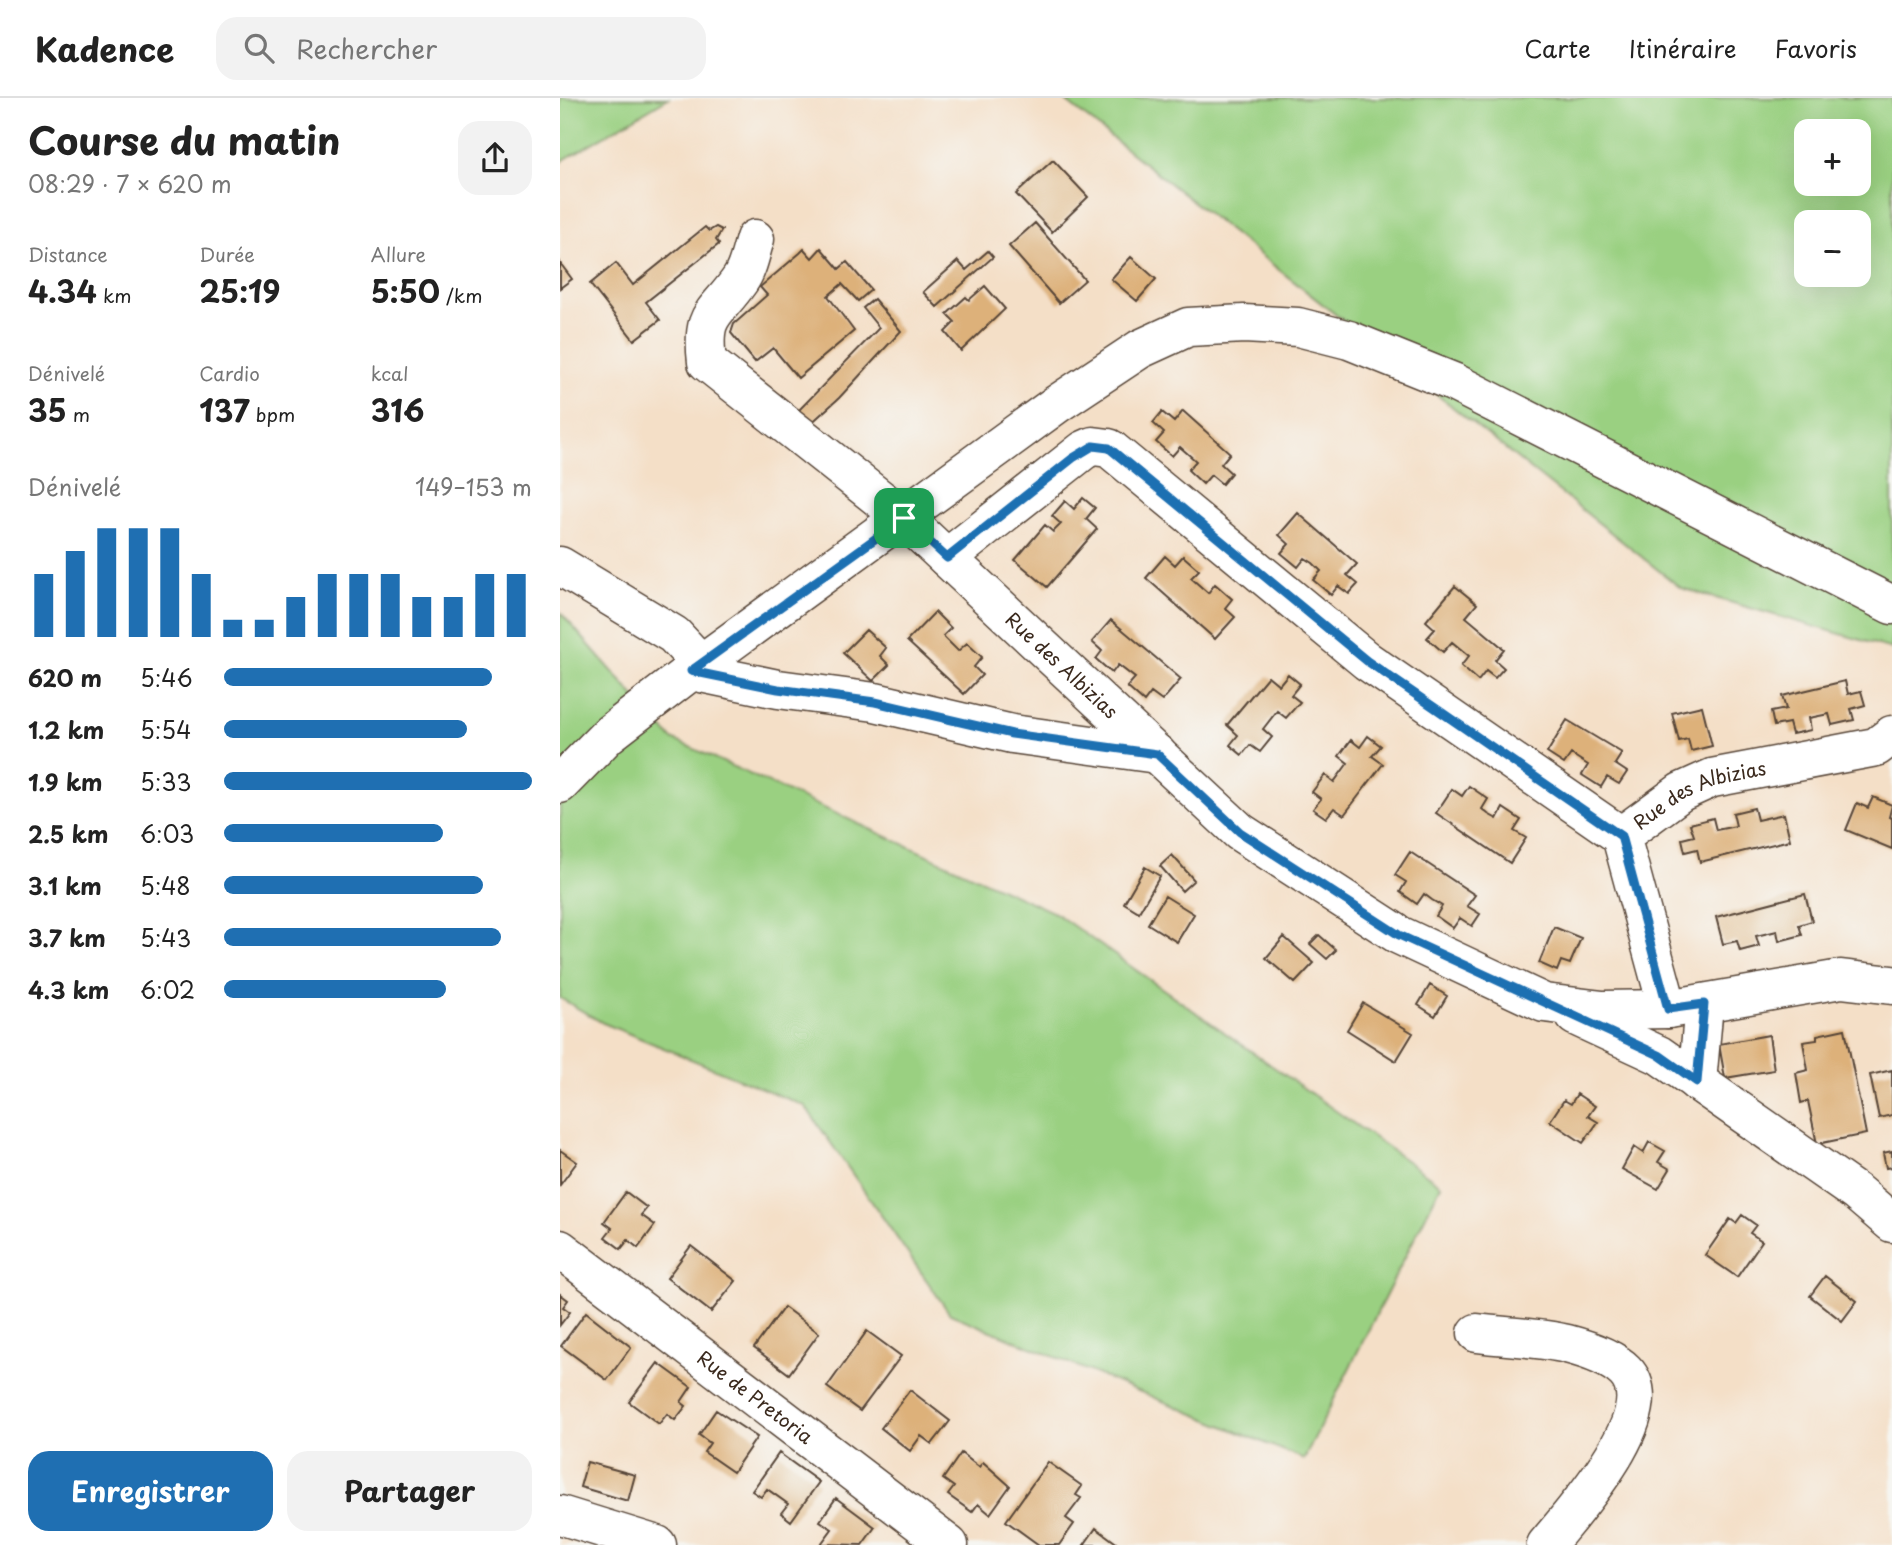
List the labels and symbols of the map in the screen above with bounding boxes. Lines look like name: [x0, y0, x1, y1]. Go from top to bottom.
pin: [874, 488, 934, 548]
street label: Rue des Albizias: [1000, 605, 1125, 724]
street label: Rue des Albizias: [1627, 753, 1768, 836]
street label: Rue de Pretoria: [692, 1343, 819, 1450]

